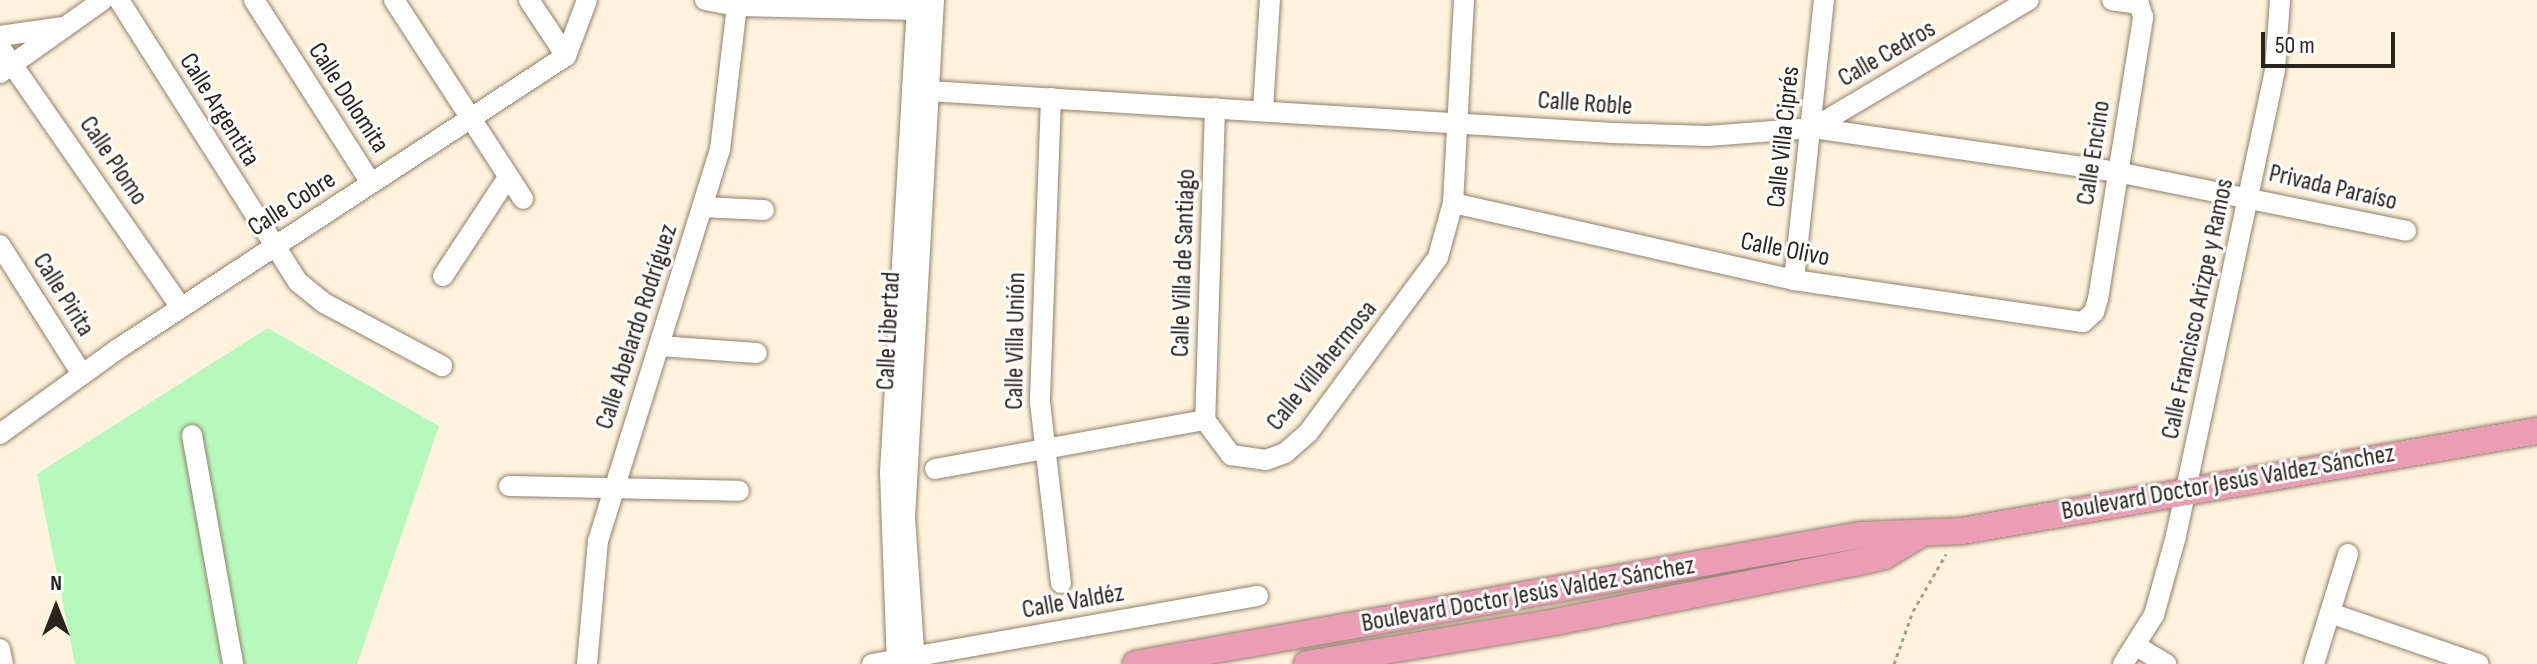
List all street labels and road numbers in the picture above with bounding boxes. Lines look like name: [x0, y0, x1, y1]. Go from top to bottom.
street label: Calle Cedros: [1833, 14, 1941, 94]
street label: Calle Dolomita: [301, 37, 395, 159]
street label: Calle Argentita: [172, 48, 266, 172]
street label: Calle Villa Ciprés: [1761, 65, 1807, 209]
street label: Calle Roble: [1537, 85, 1633, 123]
street label: Calle Encino: [2070, 98, 2118, 208]
street label: Calle Plomo: [72, 111, 154, 211]
street label: Privada Paraíso: [2266, 158, 2400, 218]
street label: Calle Cobre: [242, 164, 342, 244]
street label: Calle Villa de Santiago: [1165, 168, 1203, 358]
street label: Calle Francisco Arizpe y Ramos: [2155, 176, 2241, 442]
street label: Calle Abelardo Rodríguez: [589, 221, 685, 433]
street label: Calle Olivo: [1738, 226, 1832, 274]
street label: Calle Pirita: [25, 248, 101, 342]
street label: Calle Libertad: [870, 271, 908, 391]
street label: Calle Villa Unión: [999, 272, 1033, 410]
street label: Calle Villahermosa: [1260, 295, 1384, 437]
street label: Boulevard Doctor Jesús Valdez Sánchez: [2059, 438, 2397, 528]
street label: Boulevard Doctor Jesús Valdez Sánchez: [1359, 550, 1697, 640]
street label: Calle Valdéz: [1020, 578, 1126, 626]

